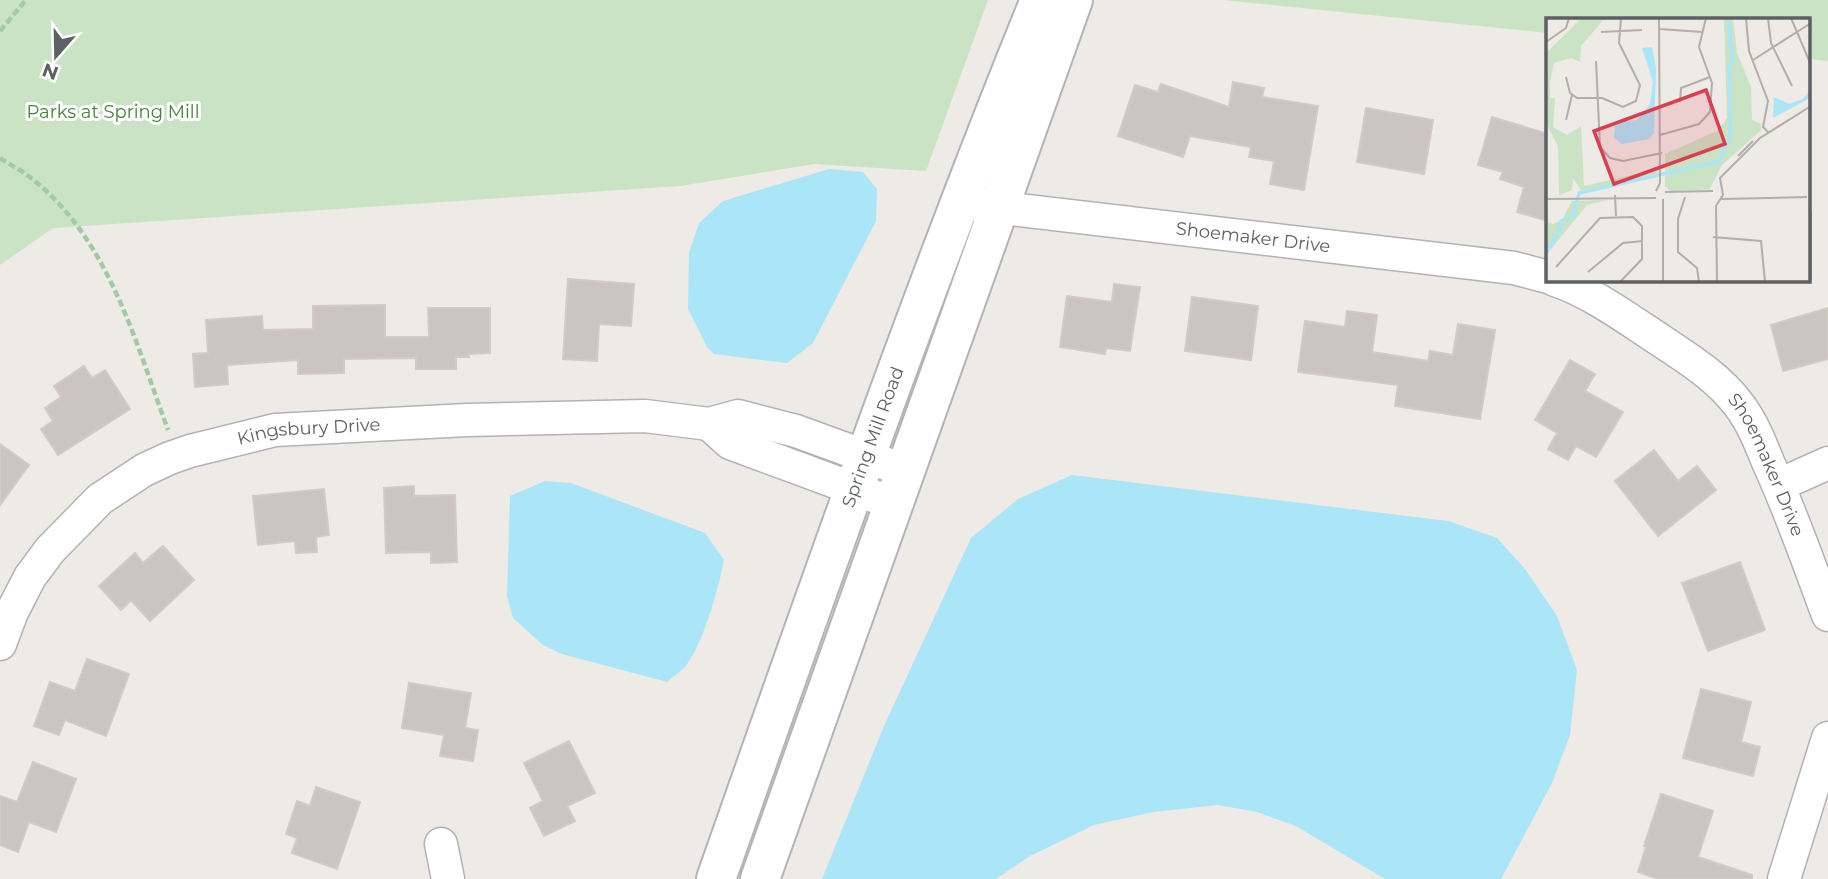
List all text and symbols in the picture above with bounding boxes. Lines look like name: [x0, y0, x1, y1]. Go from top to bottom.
inset map: [1546, 18, 1811, 282]
north arrow: [21, 21, 91, 91]
text: N: [39, 58, 62, 85]
park label: Parks at Spring Mill: [26, 101, 200, 123]
street label: Shoemaker Drive: [1175, 217, 1332, 257]
street label: Spring Mill Road: [837, 364, 909, 510]
street label: Shoemaker Drive: [1723, 389, 1809, 540]
street label: Kingsbury Drive: [235, 414, 381, 450]

